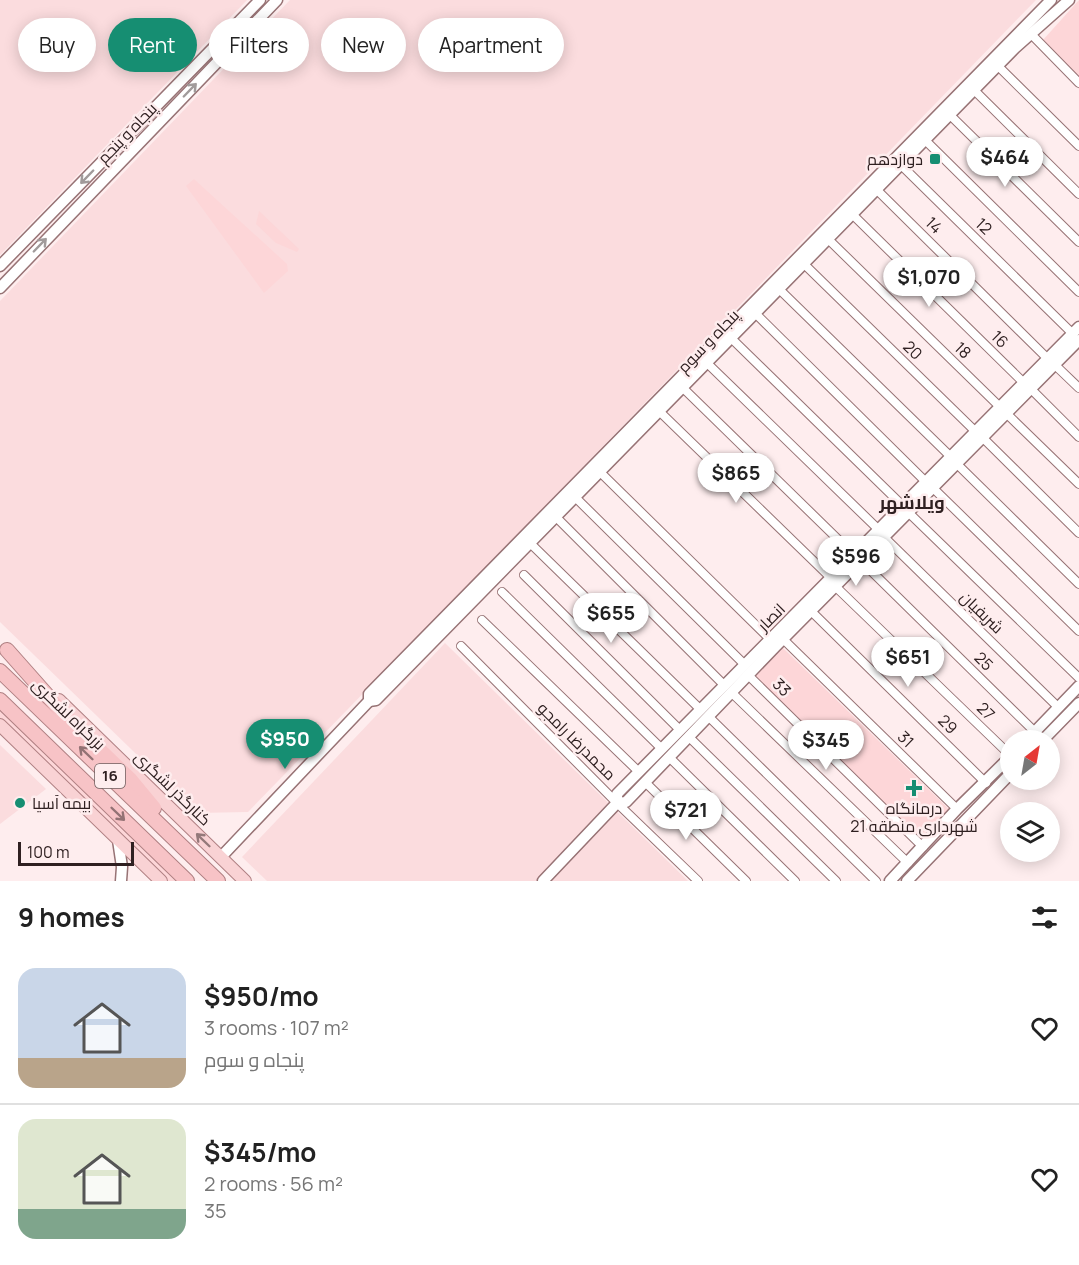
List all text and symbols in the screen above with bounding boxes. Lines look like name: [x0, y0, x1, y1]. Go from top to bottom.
chip: Buy: [18, 18, 96, 72]
chip: Rent: [108, 18, 197, 72]
chip: Filters: [209, 18, 309, 72]
chip: New: [321, 18, 406, 72]
chip: Apartment: [418, 18, 564, 72]
one-way arrow: [183, 82, 198, 97]
street label: پنجاه و پنجم: [92, 97, 163, 169]
pin: $464: [969, 137, 1041, 188]
text: $464: [980, 143, 1030, 170]
place label: دوازدهم: [867, 148, 923, 171]
marker: دوازدهم: [928, 152, 942, 166]
one-way arrow: [80, 170, 94, 185]
street label: 14: [921, 212, 947, 238]
street label: 12: [971, 213, 997, 239]
one-way arrow: [33, 238, 48, 253]
pin: $1,070: [880, 257, 978, 308]
text: $1,070: [897, 263, 961, 290]
street label: پنجاه و سوم: [672, 304, 745, 378]
street label: 16: [987, 326, 1013, 352]
street label: 20: [899, 336, 927, 364]
street label: 18: [950, 337, 976, 363]
pin: $865: [700, 453, 772, 504]
text: $865: [712, 459, 760, 486]
district label: ویلاشهر: [878, 490, 945, 514]
pin: $596: [820, 536, 892, 587]
text: $596: [831, 542, 881, 569]
street label: شریفیان: [956, 586, 1008, 638]
pin: $655: [575, 593, 647, 644]
street label: انصار: [751, 598, 790, 637]
text: $655: [587, 599, 635, 626]
pin: $651: [872, 637, 944, 688]
text: $651: [885, 643, 931, 670]
street label: 25: [970, 647, 998, 675]
street label: بزرگراه لشگری: [27, 673, 111, 755]
street label: 33: [768, 673, 796, 701]
street label: محمدرضا رامجو: [533, 697, 621, 785]
street label: 27: [972, 697, 1000, 725]
street label: 29: [933, 709, 963, 739]
pin: $950: [249, 719, 321, 770]
pin: $345: [790, 720, 862, 771]
text: $950: [260, 725, 310, 752]
text: $345: [802, 726, 850, 753]
street label: 31: [893, 726, 919, 752]
north arrow: [1000, 730, 1060, 790]
map controls: [1000, 730, 1060, 862]
one-way arrow: [78, 745, 93, 760]
street label: کنارگذر لشگری: [130, 746, 216, 830]
road number: 16: [95, 764, 125, 788]
marker: درمانگاه شهرداری منطقه 21: [905, 779, 923, 797]
pin: $721: [650, 790, 722, 841]
place label: بیمه آسیا: [32, 792, 91, 814]
marker: بیمه آسیا: [13, 796, 27, 810]
text: $721: [664, 796, 708, 823]
place label: درمانگاه شهرداری منطقه 21: [850, 797, 978, 837]
button: layers: [1000, 802, 1060, 862]
one-way arrow: [110, 807, 125, 821]
one-way arrow: [196, 833, 211, 848]
scale bar: [18, 839, 134, 866]
text: 100 m: [27, 841, 70, 863]
text: 9 homes: [18, 899, 125, 935]
icon: filters: [1028, 901, 1061, 934]
text: $950/mo: [204, 978, 319, 1014]
icon: home: [66, 992, 138, 1064]
icon: heart: [1028, 1012, 1061, 1045]
text: 3 rooms · 107 m²: [204, 1014, 349, 1041]
text: پنجاه و سوم: [204, 1046, 304, 1073]
text: $345/mo: [204, 1134, 316, 1170]
icon: home: [66, 1143, 138, 1215]
icon: heart: [1028, 1163, 1061, 1196]
text: 2 rooms · 56 m²: [204, 1170, 343, 1197]
text: 35: [204, 1197, 227, 1224]

